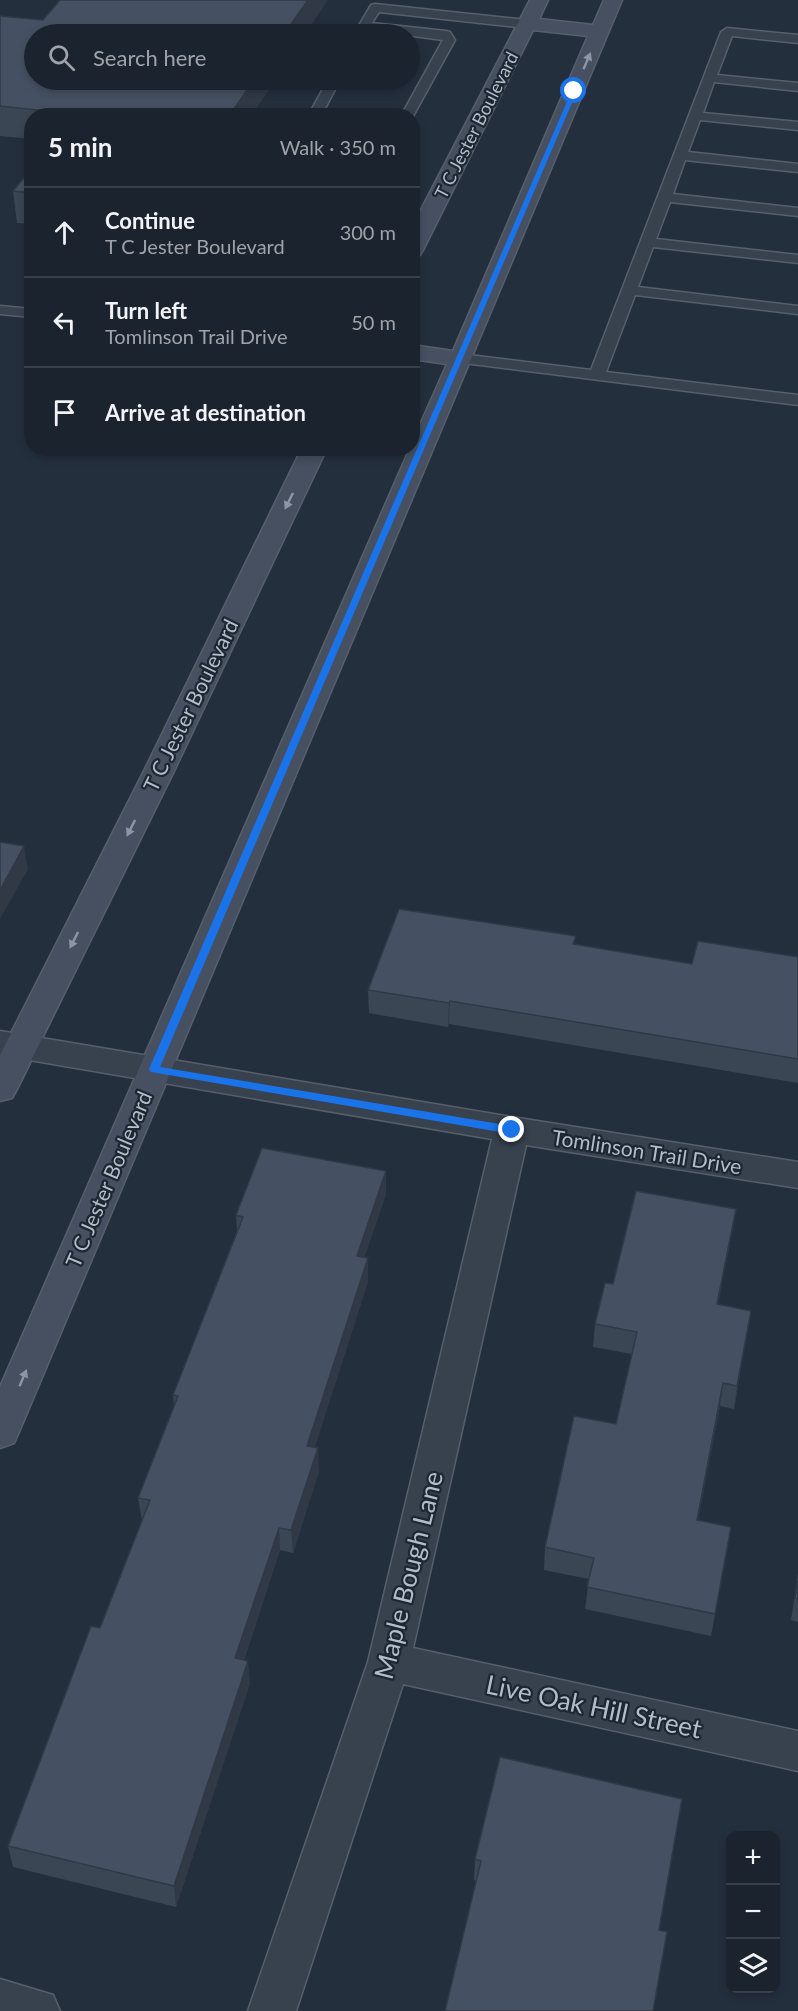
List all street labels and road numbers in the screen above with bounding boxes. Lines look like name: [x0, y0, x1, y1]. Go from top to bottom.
street label: T C Jester Boulevard: [429, 48, 523, 202]
street label: T C Jester Boulevard: [137, 615, 243, 795]
street label: T C Jester Boulevard: [60, 1087, 156, 1271]
street label: Tomlinson Trail Drive: [550, 1124, 744, 1178]
street label: Maple Bough Lane: [367, 1468, 449, 1682]
street label: Live Oak Hill Street: [483, 1668, 705, 1745]

